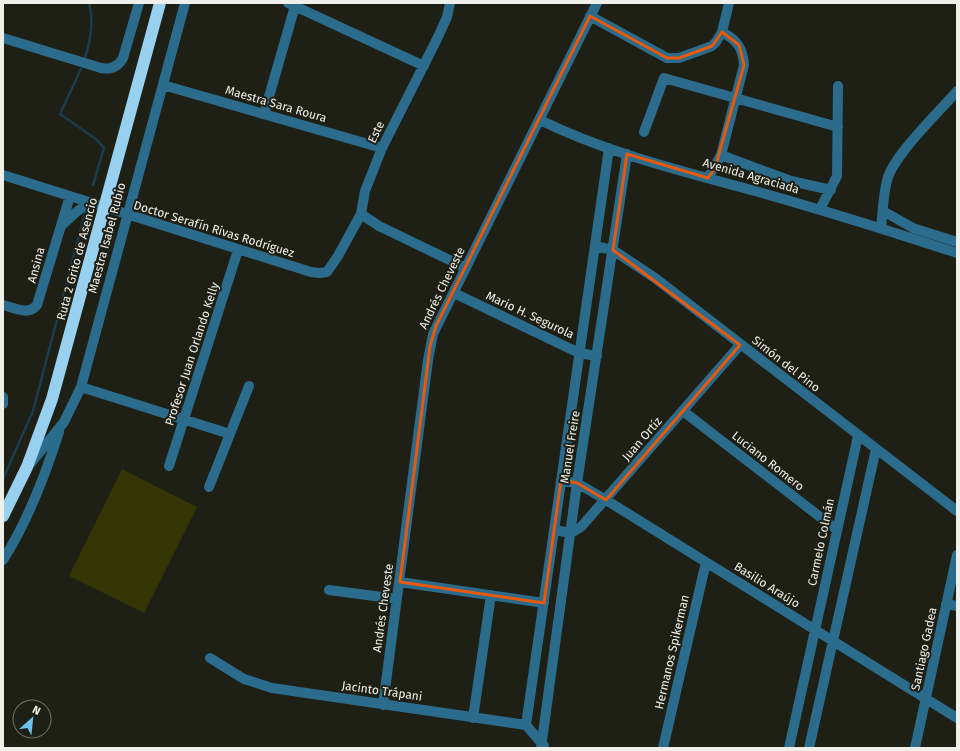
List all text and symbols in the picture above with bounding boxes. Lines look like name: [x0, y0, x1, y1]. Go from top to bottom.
street label: Maestra Sara Roura: [224, 83, 328, 125]
street label: Este: [365, 119, 387, 145]
street label: Avenida Agraciada: [701, 156, 801, 196]
street label: Maestra Isabel Rubio: [85, 181, 129, 295]
street label: Ruta 2 Grito de Asencio: [54, 196, 100, 322]
street label: Doctor Serafín Rivas Rodríguez: [132, 198, 296, 260]
street label: Andrés Cheveste: [416, 245, 468, 331]
street label: Ansina: [25, 246, 47, 284]
street label: Profesor Juan Orlando Kelly: [162, 281, 222, 427]
street label: Mario H. Segurola: [484, 288, 576, 342]
street label: Simón del Pino: [749, 333, 823, 395]
street label: Manuel Freire: [557, 410, 583, 484]
street label: Juan Ortíz: [619, 414, 665, 464]
street label: Luciano Romero: [729, 428, 807, 494]
street label: Carmelo Colmán: [805, 497, 837, 587]
street label: Basilio Araújo: [732, 559, 802, 611]
street label: Andrés Cheveste: [370, 563, 396, 653]
street label: Hermanos Spikerman: [652, 593, 692, 711]
street label: Santiago Gadea: [908, 606, 940, 692]
street label: Jacinto Trápani: [341, 678, 423, 704]
north arrow: [12, 699, 52, 739]
text: N: [30, 703, 43, 718]

